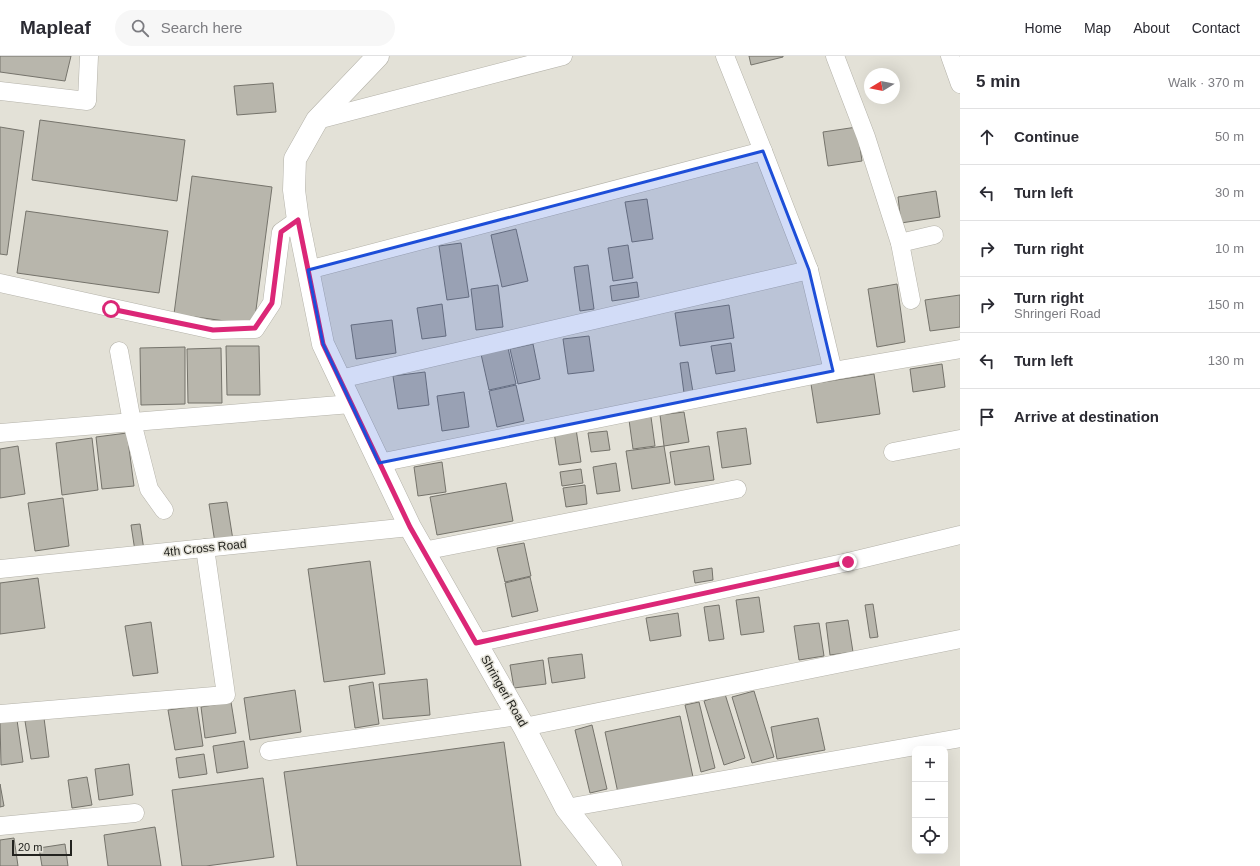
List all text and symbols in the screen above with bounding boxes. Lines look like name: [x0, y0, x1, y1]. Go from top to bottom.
search box: [115, 10, 395, 46]
text: Mapleaf: [20, 17, 91, 38]
icon: search: [129, 17, 151, 39]
text: Search here: [161, 19, 242, 36]
text: Home: [1025, 20, 1062, 36]
text: Map: [1084, 20, 1111, 36]
text: About: [1133, 20, 1170, 36]
text: Contact: [1192, 20, 1240, 36]
north arrow: [864, 68, 900, 104]
text: 5 min: [976, 72, 1020, 91]
text: Walk · 370 m: [1168, 75, 1244, 90]
icon: ahead: [976, 126, 998, 148]
text: Continue: [1014, 128, 1079, 145]
text: 50 m: [1215, 129, 1244, 144]
icon: left: [976, 182, 998, 204]
text: Turn left: [1014, 184, 1073, 201]
text: 30 m: [1215, 185, 1244, 200]
icon: right: [976, 238, 998, 260]
text: Turn right: [1014, 240, 1084, 257]
text: 10 m: [1215, 241, 1244, 256]
text: Turn right: [1014, 289, 1084, 306]
icon: right: [976, 294, 998, 316]
text: 150 m: [1208, 297, 1244, 312]
route start: [102, 300, 120, 318]
text: Shringeri Road: [1014, 306, 1101, 321]
icon: left: [976, 350, 998, 372]
text: Turn left: [1014, 352, 1073, 369]
text: 130 m: [1208, 353, 1244, 368]
icon: arrive: [976, 406, 998, 428]
text: Arrive at destination: [1014, 408, 1159, 425]
street label: 4th Cross Road: [163, 537, 247, 559]
route end: [839, 553, 857, 571]
street label: Shringeri Road: [478, 653, 530, 729]
map controls: [912, 746, 948, 854]
button: +: [912, 746, 948, 782]
button: −: [912, 782, 948, 818]
button: locate: [912, 818, 948, 854]
scale bar: [12, 838, 72, 857]
text: 20 m: [18, 841, 42, 853]

